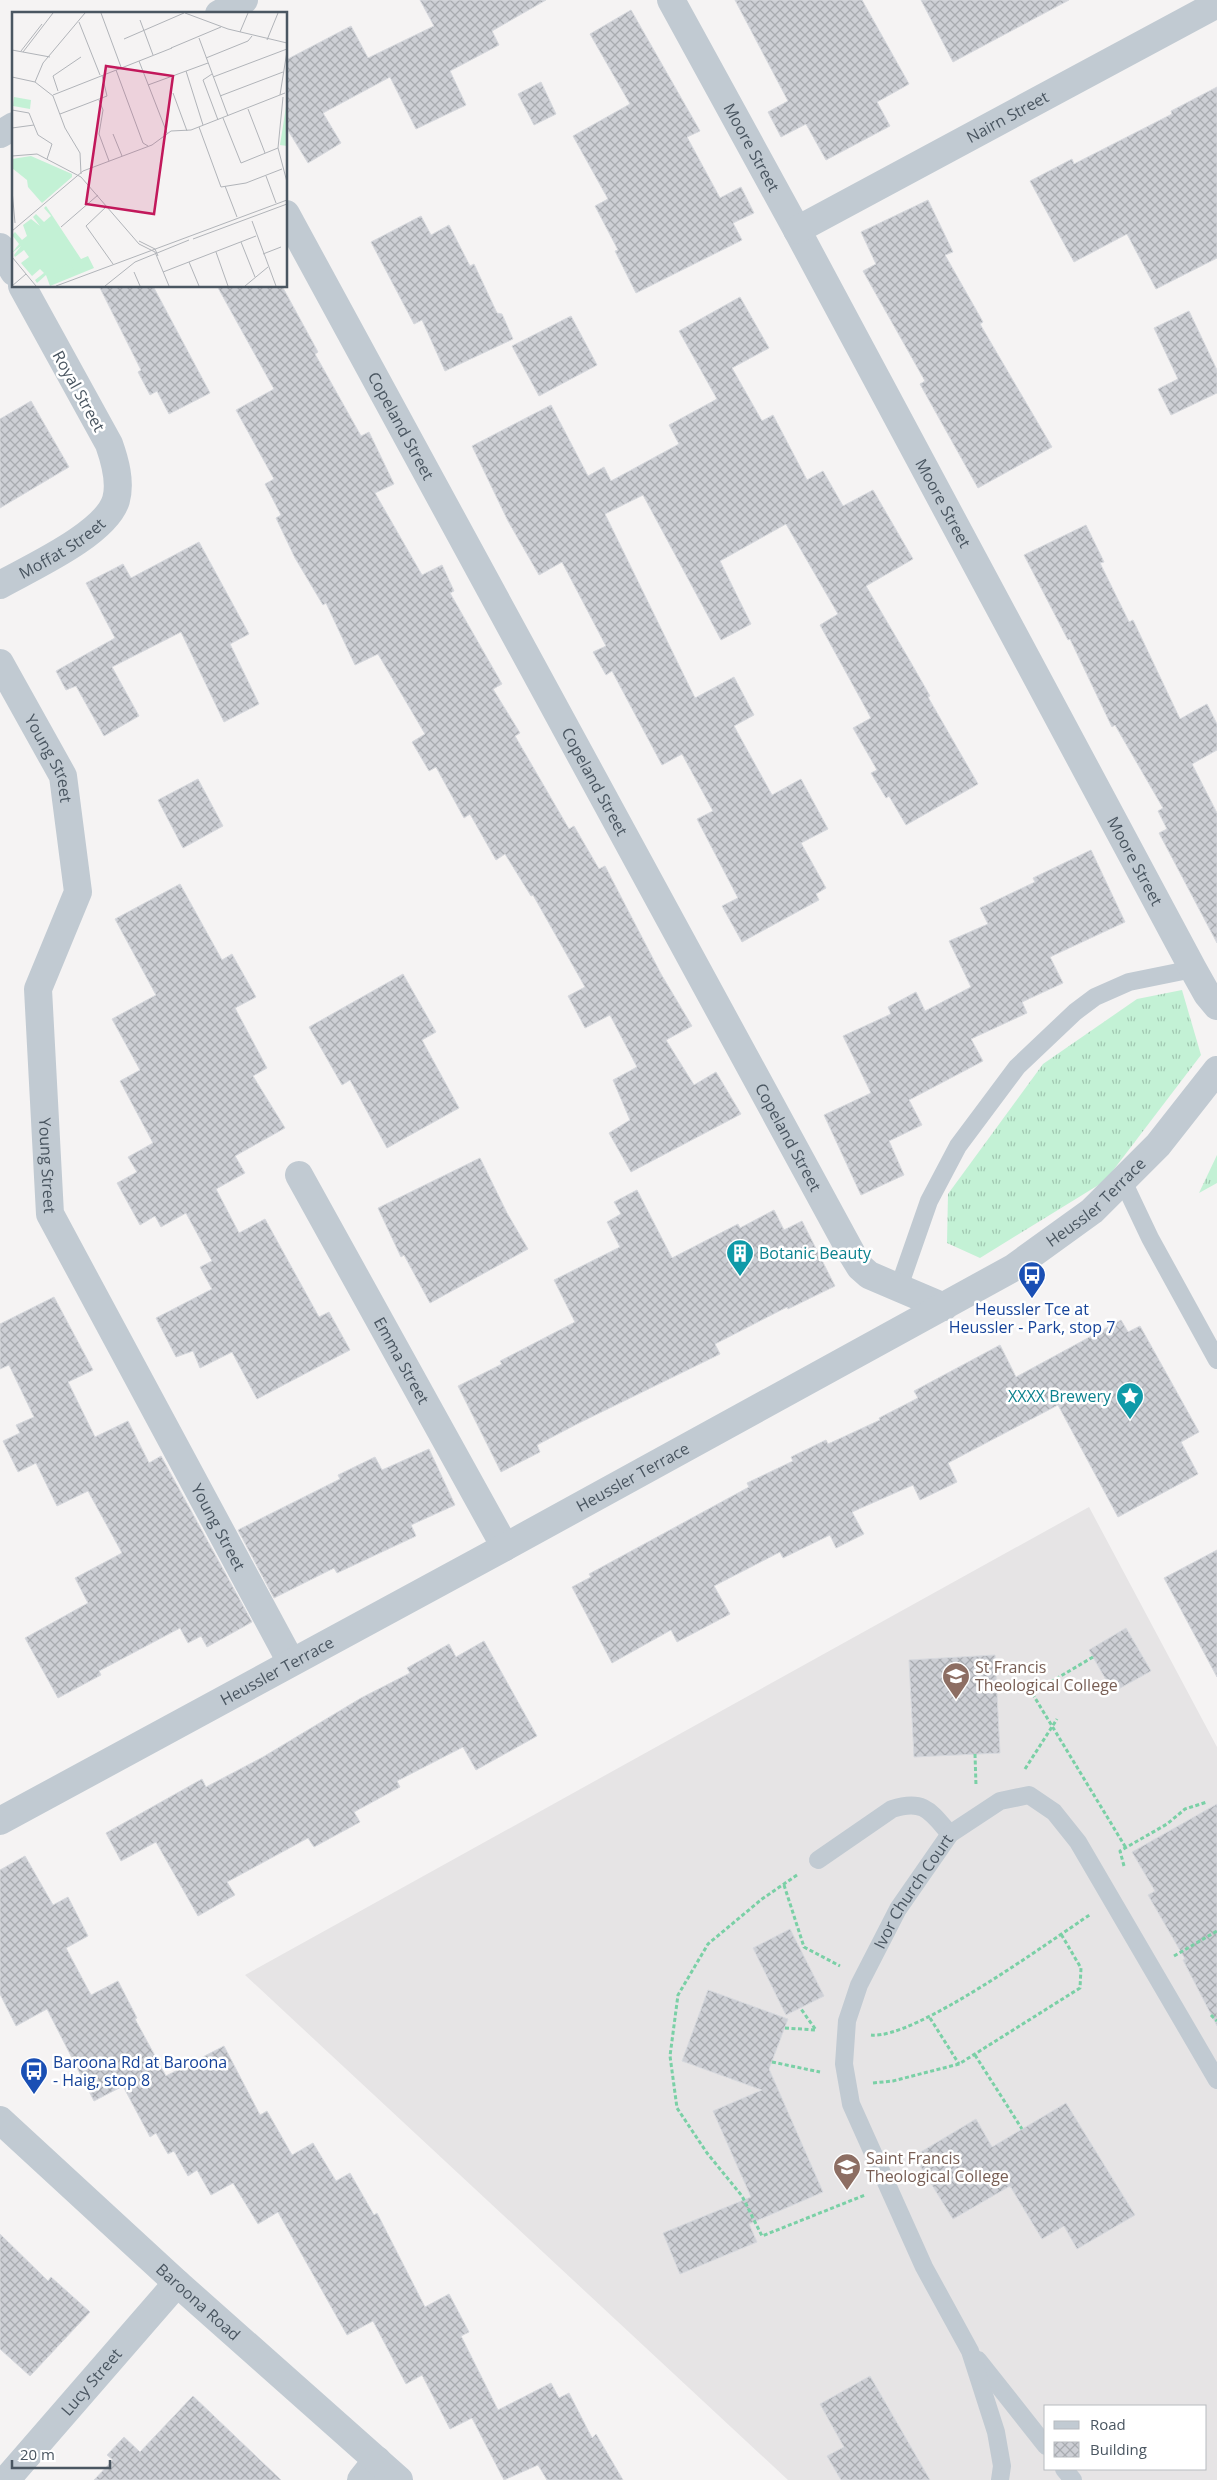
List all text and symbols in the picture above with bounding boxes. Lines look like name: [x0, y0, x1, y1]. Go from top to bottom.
inset map: [12, 12, 288, 288]
street label: Nairn Street: [963, 86, 1053, 148]
street label: Moore Street: [719, 99, 785, 196]
street label: Royal Street: [48, 347, 110, 436]
street label: Copeland Street: [363, 368, 440, 484]
street label: Moore Street: [910, 455, 976, 552]
street label: Moffat Street: [15, 513, 110, 584]
street label: Young Street: [20, 710, 77, 804]
street label: Copeland Street: [556, 724, 633, 840]
street label: Moore Street: [1102, 812, 1168, 910]
street label: Copeland Street: [750, 1079, 827, 1195]
street label: Young Street: [34, 1117, 61, 1214]
street label: Heussler Terrace: [1041, 1153, 1150, 1252]
building icon: Botanic Beauty: [725, 1238, 755, 1277]
place label: Botanic Beauty: [759, 1242, 872, 1264]
bus stop icon: Heussler Tce at Heussler - Park, stop 7: [1017, 1260, 1047, 1299]
place label: Heussler Tce at Heussler - Park, stop 7: [949, 1298, 1115, 1338]
street label: Emma Street: [369, 1313, 435, 1408]
place icon: XXXX Brewery: [1115, 1381, 1145, 1420]
place label: XXXX Brewery: [1008, 1385, 1112, 1407]
street label: Heussler Terrace: [572, 1437, 693, 1517]
street label: Young Street: [186, 1480, 251, 1575]
street label: Heussler Terrace: [216, 1631, 338, 1710]
place label: St Francis Theological College: [975, 1656, 1118, 1696]
school or university icon: St Francis Theological College: [941, 1661, 971, 1700]
street label: Ivor Church Court: [868, 1829, 958, 1953]
place label: Baroona Rd at Baroona - Haig, stop 8: [53, 2051, 227, 2091]
bus stop icon: Baroona Rd at Baroona - Haig, stop 8: [19, 2056, 49, 2095]
place label: Saint Francis Theological College: [866, 2147, 1009, 2187]
school or university icon: Saint Francis Theological College: [832, 2152, 862, 2191]
street label: Baroona Road: [151, 2258, 245, 2345]
street label: Lucy Street: [56, 2343, 127, 2420]
legend: [1044, 2405, 1207, 2470]
text: Road: [1090, 2414, 1126, 2434]
scale bar: [12, 2438, 110, 2470]
text: Building: [1090, 2439, 1147, 2459]
text: 20 m: [20, 2444, 55, 2464]

